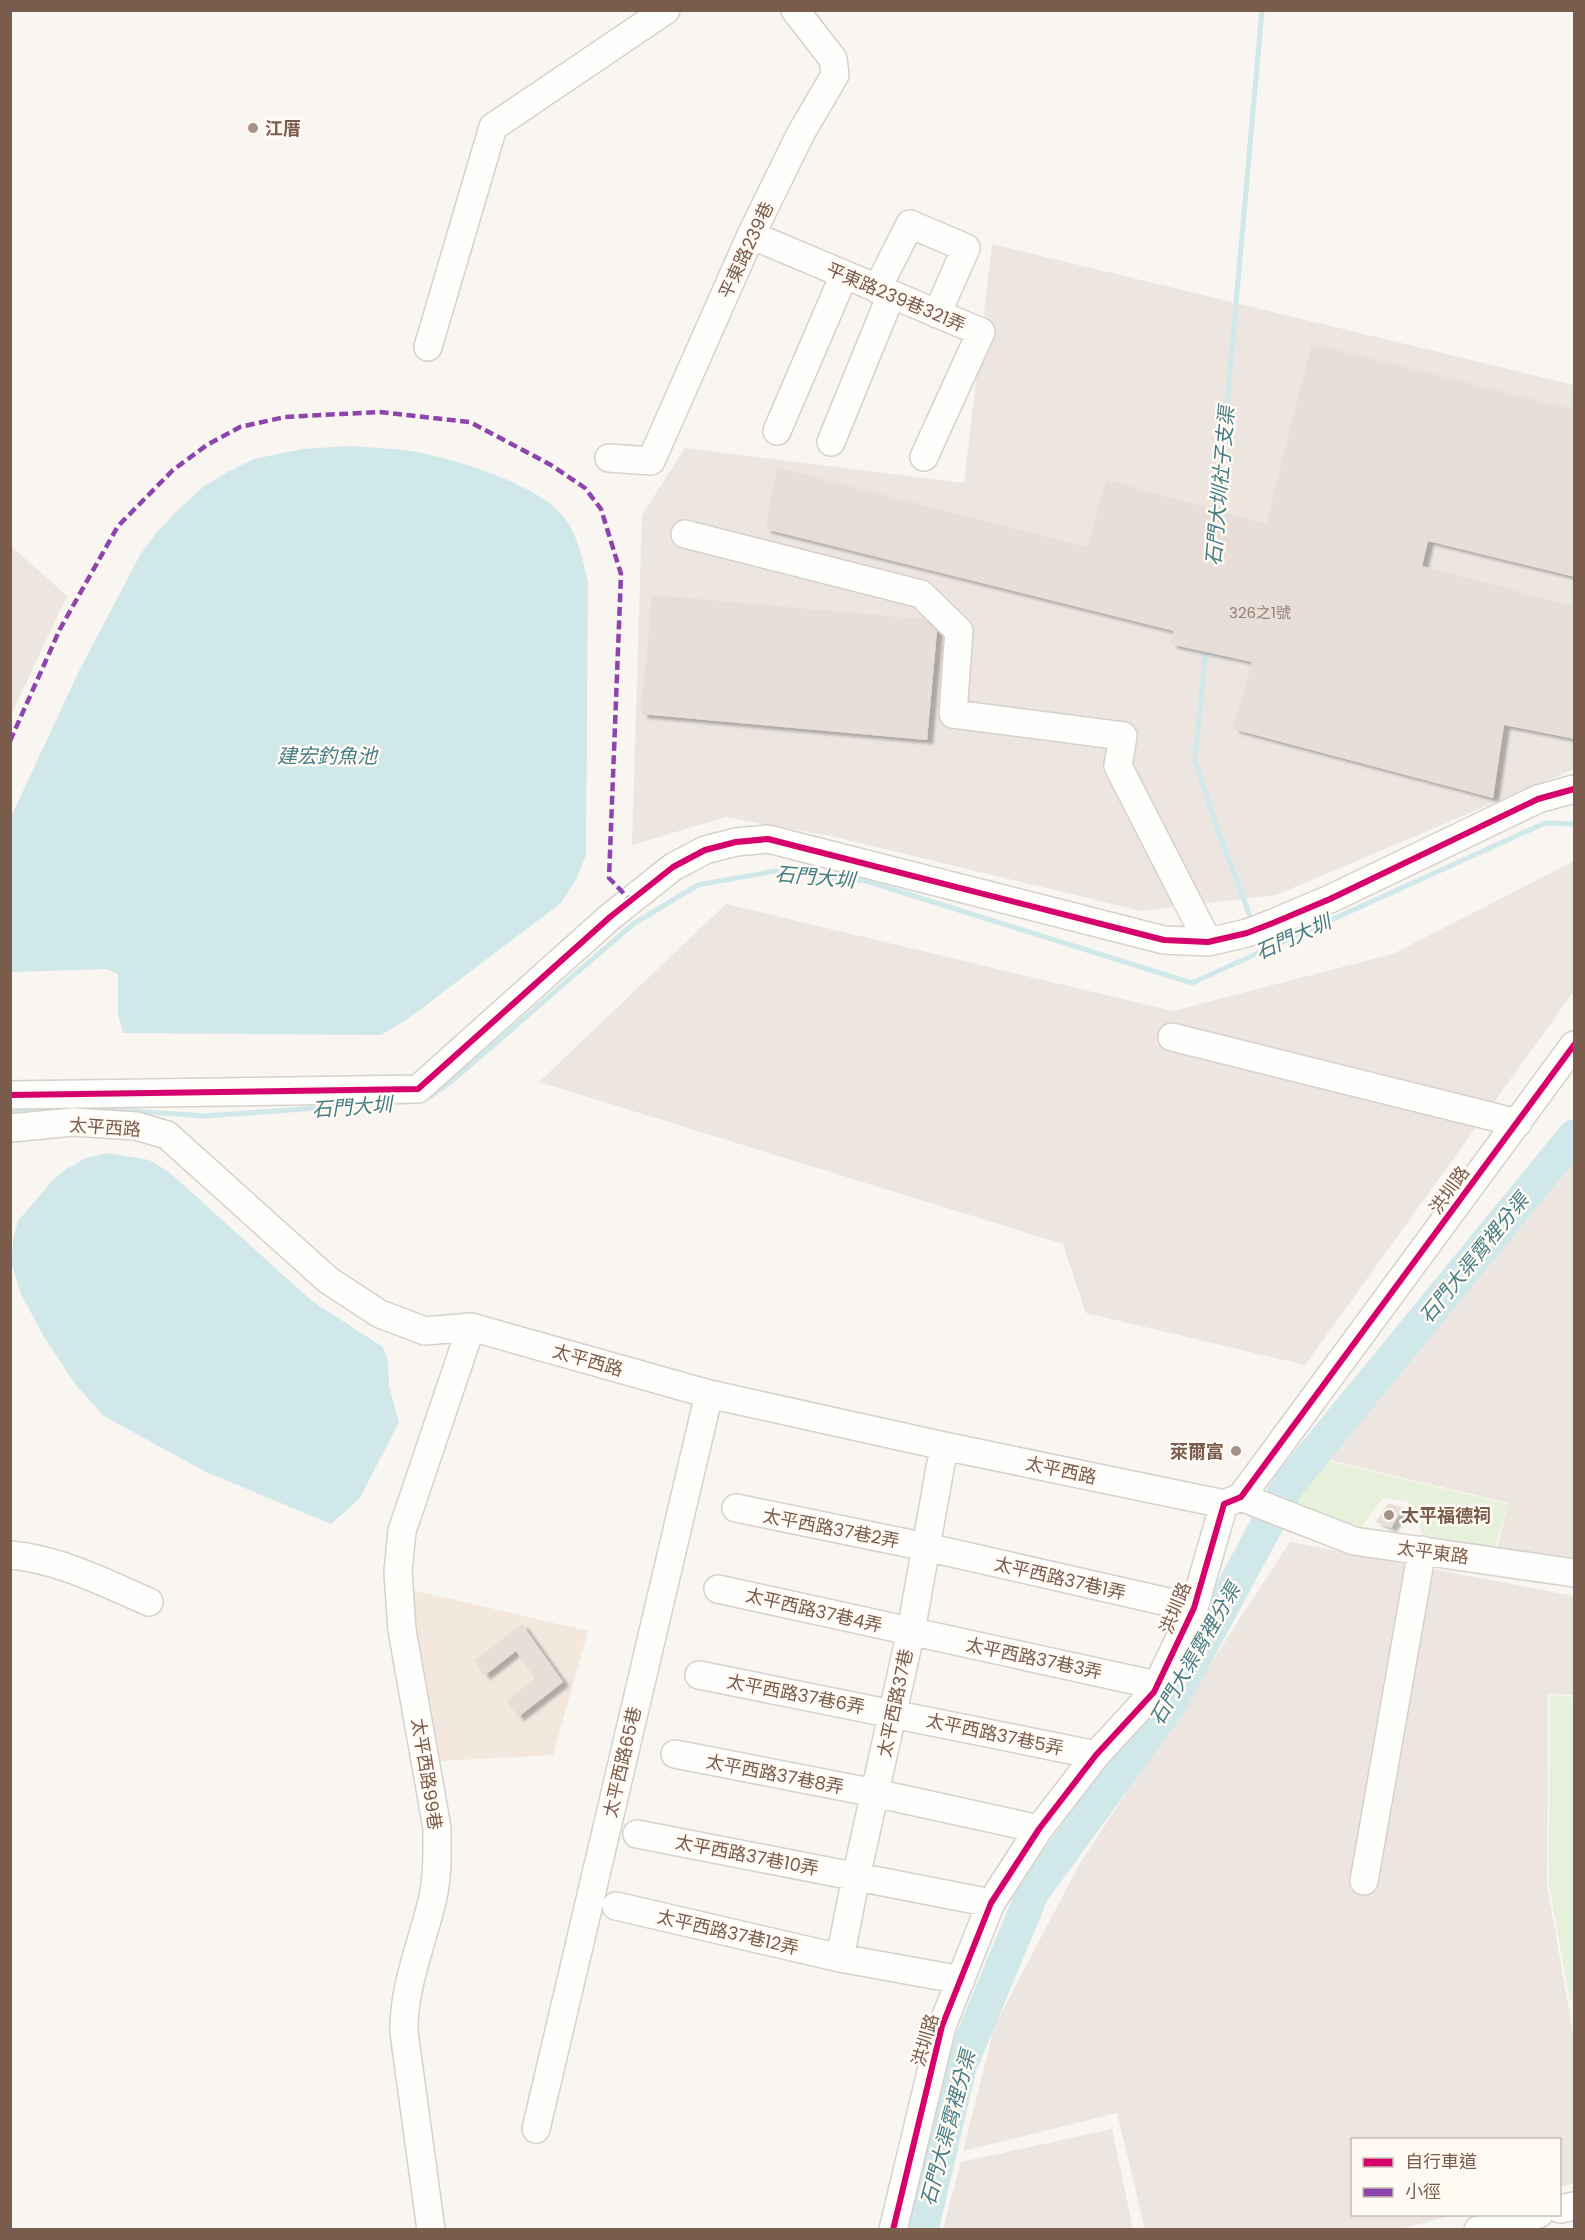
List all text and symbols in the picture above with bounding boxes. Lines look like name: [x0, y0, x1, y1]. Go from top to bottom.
place label: 江厝: [265, 116, 301, 141]
marker: 江厝: [246, 121, 260, 135]
street label: 平東路239巷: [713, 197, 779, 303]
street label: 平東路239巷321弄: [823, 256, 969, 338]
water label: 石門大圳社子支渠: [1199, 402, 1241, 567]
house number: 326之1號: [1229, 602, 1291, 623]
water label: 建宏釣魚池: [277, 742, 379, 770]
water label: 石門大圳: [774, 860, 859, 895]
water label: 石門大圳: [1251, 907, 1338, 966]
water label: 石門大圳: [311, 1090, 396, 1124]
street label: 太平西路: [68, 1112, 142, 1142]
street label: 洪圳路: [1423, 1161, 1475, 1219]
water label: 石門大渠霄裡分渠: [1413, 1185, 1537, 1329]
street label: 太平西路: [550, 1338, 626, 1382]
place label: 萊爾富: [1170, 1439, 1224, 1464]
marker: 萊爾富: [1229, 1444, 1243, 1458]
street label: 太平西路: [1023, 1450, 1099, 1490]
street label: 太平西路37巷2弄: [760, 1502, 902, 1554]
place label: 太平福德祠: [1401, 1503, 1491, 1528]
marker: 太平福德祠: [1382, 1508, 1396, 1522]
street label: 太平東路: [1396, 1535, 1470, 1569]
street label: 太平西路37巷1弄: [992, 1551, 1128, 1605]
water label: 石門大渠霄裡分渠: [1143, 1575, 1249, 1730]
street label: 洪圳路: [1153, 1578, 1197, 1638]
street label: 太平西路37巷4弄: [743, 1582, 885, 1638]
street label: 太平西路37巷3弄: [963, 1631, 1105, 1685]
street label: 太平西路37巷: [871, 1646, 919, 1760]
street label: 太平西路37巷6弄: [725, 1668, 867, 1720]
street label: 太平西路65巷: [597, 1704, 647, 1820]
street label: 太平西路37巷5弄: [924, 1707, 1066, 1761]
street label: 太平西路99巷: [406, 1716, 448, 1832]
street label: 太平西路37巷8弄: [704, 1748, 846, 1800]
street label: 太平西路37巷10弄: [673, 1829, 821, 1881]
street label: 太平西路37巷12弄: [655, 1904, 801, 1960]
street label: 洪圳路: [906, 2011, 944, 2069]
water label: 石門大渠霄裡分渠: [914, 2044, 983, 2209]
legend: [1351, 2138, 1561, 2216]
text: 自行車道: [1405, 2149, 1477, 2174]
text: 小徑: [1405, 2179, 1441, 2204]

